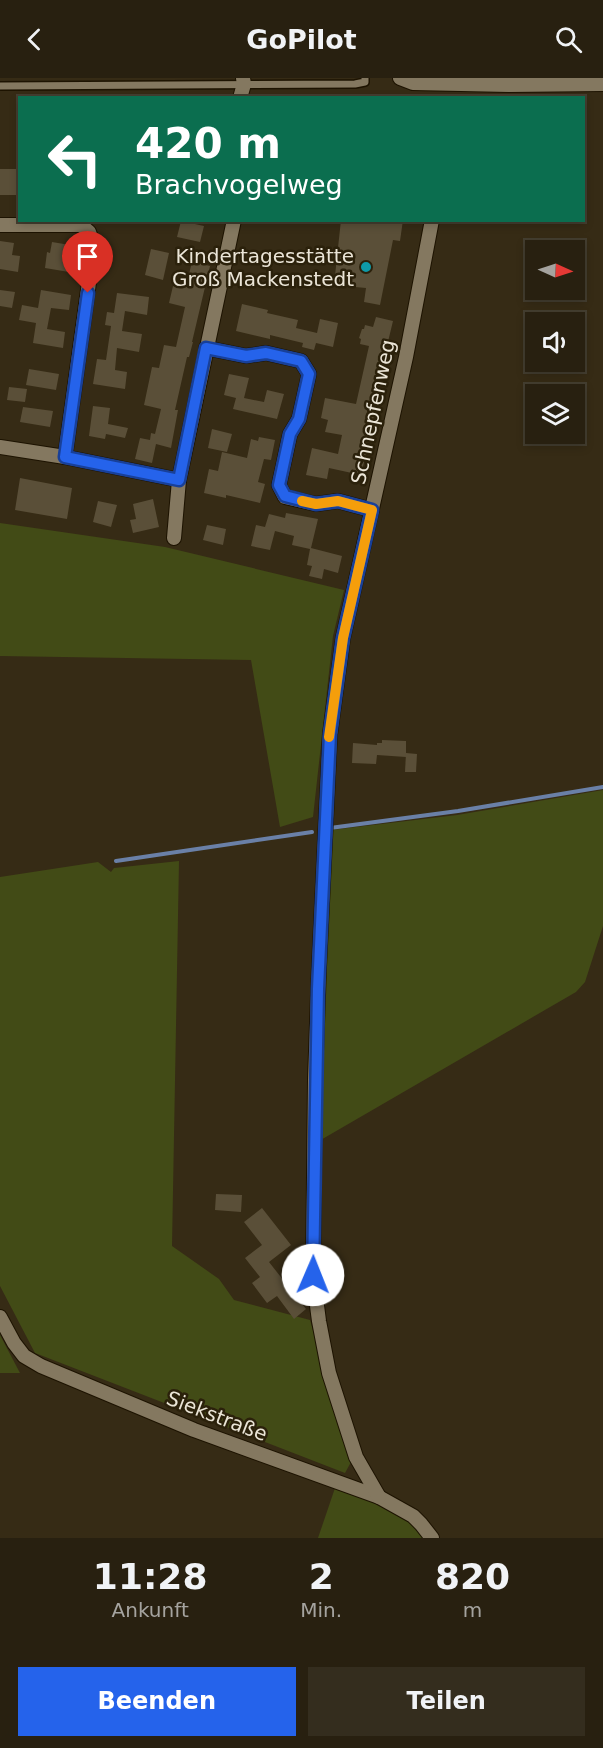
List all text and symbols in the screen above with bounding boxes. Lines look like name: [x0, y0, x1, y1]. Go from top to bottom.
icon: back: [18, 23, 51, 56]
icon: search: [552, 23, 585, 56]
text: GoPilot: [246, 24, 357, 55]
text: 420 m: [135, 119, 281, 168]
icon: left: [36, 120, 114, 198]
text: Brachvogelweg: [135, 169, 343, 200]
pin: [62, 231, 113, 293]
icon: arrive: [71, 240, 104, 273]
north arrow: [525, 240, 585, 300]
map controls: [525, 240, 585, 444]
place label: Kindertagesstätte Groß Mackenstedt: [172, 244, 354, 291]
marker: Kindertagesstätte Groß Mackenstedt: [359, 260, 373, 274]
button: sound: [525, 312, 585, 372]
street label: Schnepfenweg: [346, 337, 400, 487]
button: layers: [525, 384, 585, 444]
position arrow: [281, 1243, 345, 1307]
street label: Siekstraße: [163, 1386, 271, 1446]
text: 11:28: [93, 1556, 207, 1597]
text: 2: [309, 1556, 334, 1597]
text: 820: [435, 1556, 510, 1597]
text: Ankunft: [112, 1598, 189, 1622]
text: Min.: [300, 1598, 342, 1622]
text: m: [463, 1598, 482, 1622]
button: Beenden: [18, 1667, 296, 1736]
button: Teilen: [308, 1667, 585, 1736]

